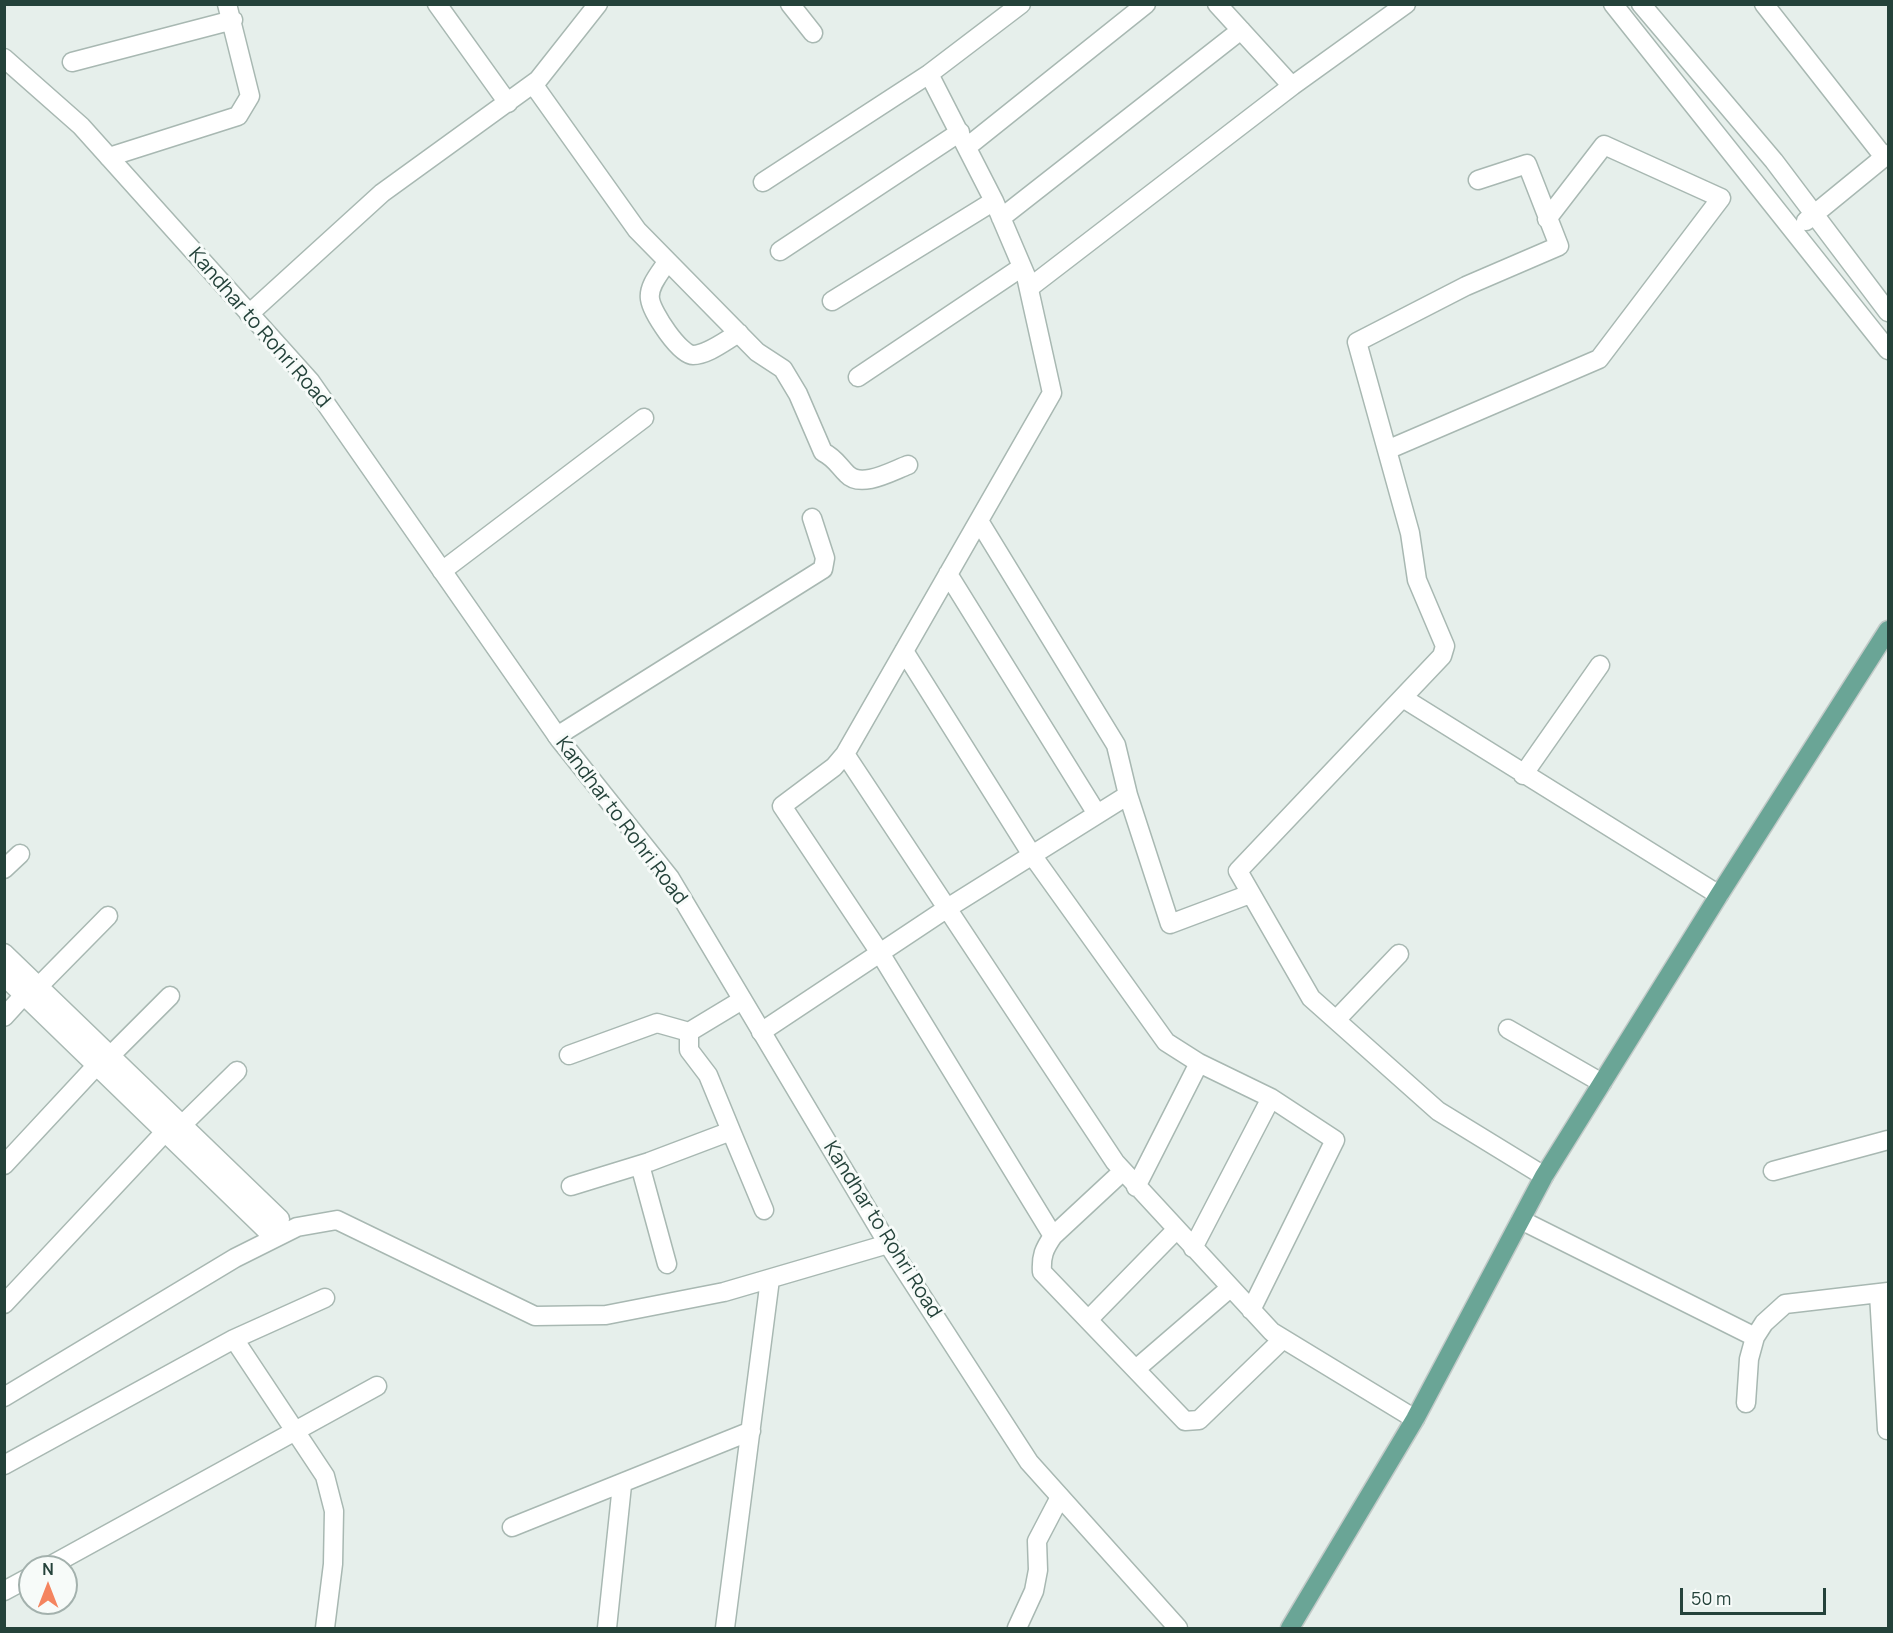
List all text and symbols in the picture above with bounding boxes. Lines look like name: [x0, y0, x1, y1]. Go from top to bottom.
street label: Kandhar to Rohri Road: [183, 243, 335, 413]
street label: Kandhar to Rohri Road: [550, 732, 692, 910]
street label: Kandhar to Rohri Road: [818, 1137, 946, 1323]
north arrow: [18, 1555, 78, 1615]
text: N: [42, 1558, 54, 1580]
scale bar: [1683, 1576, 1828, 1614]
text: 50 m: [1691, 1586, 1731, 1610]

